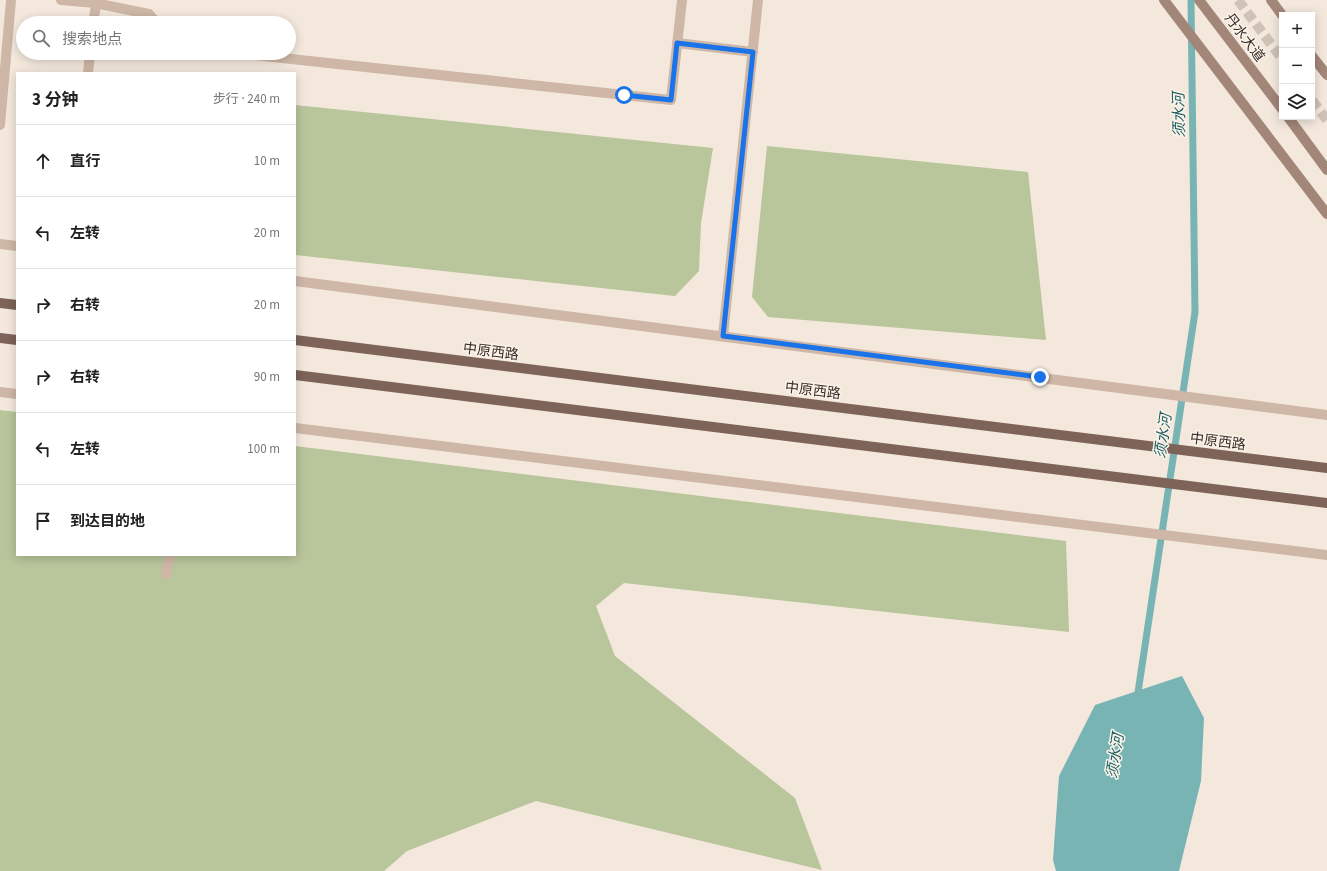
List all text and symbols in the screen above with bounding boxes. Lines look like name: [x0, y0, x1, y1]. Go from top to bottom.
street label: 丹水大道: [1219, 9, 1269, 66]
map controls: [1279, 12, 1315, 120]
button: +: [1279, 12, 1315, 48]
search box: [16, 16, 296, 60]
icon: search: [30, 27, 52, 49]
text: 搜索地点: [62, 29, 122, 50]
button: −: [1279, 48, 1315, 84]
button: layers: [1279, 84, 1315, 120]
route start: [615, 86, 633, 104]
text: 3 分钟: [32, 88, 78, 112]
water label: 须水河: [1169, 89, 1190, 138]
text: 步行 · 240 m: [213, 90, 280, 108]
icon: ahead: [32, 150, 54, 172]
text: 直行: [70, 151, 100, 172]
text: 10 m: [254, 152, 280, 170]
icon: left: [32, 222, 54, 244]
text: 左转: [70, 223, 100, 244]
text: 20 m: [254, 224, 280, 242]
icon: right: [32, 294, 54, 316]
text: 右转: [70, 295, 100, 316]
text: 20 m: [254, 296, 280, 314]
street label: 中原西路: [462, 339, 520, 365]
icon: right: [32, 366, 54, 388]
text: 右转: [70, 367, 100, 388]
text: 90 m: [254, 368, 280, 386]
route end: [1031, 368, 1049, 386]
street label: 中原西路: [784, 378, 842, 404]
water label: 须水河: [1150, 409, 1177, 460]
street label: 中原西路: [1189, 429, 1247, 455]
icon: left: [32, 438, 54, 460]
text: 左转: [70, 439, 100, 460]
text: 100 m: [247, 440, 280, 458]
icon: arrive: [32, 510, 54, 532]
text: 到达目的地: [70, 511, 145, 532]
water label: 须水河: [1102, 729, 1130, 780]

